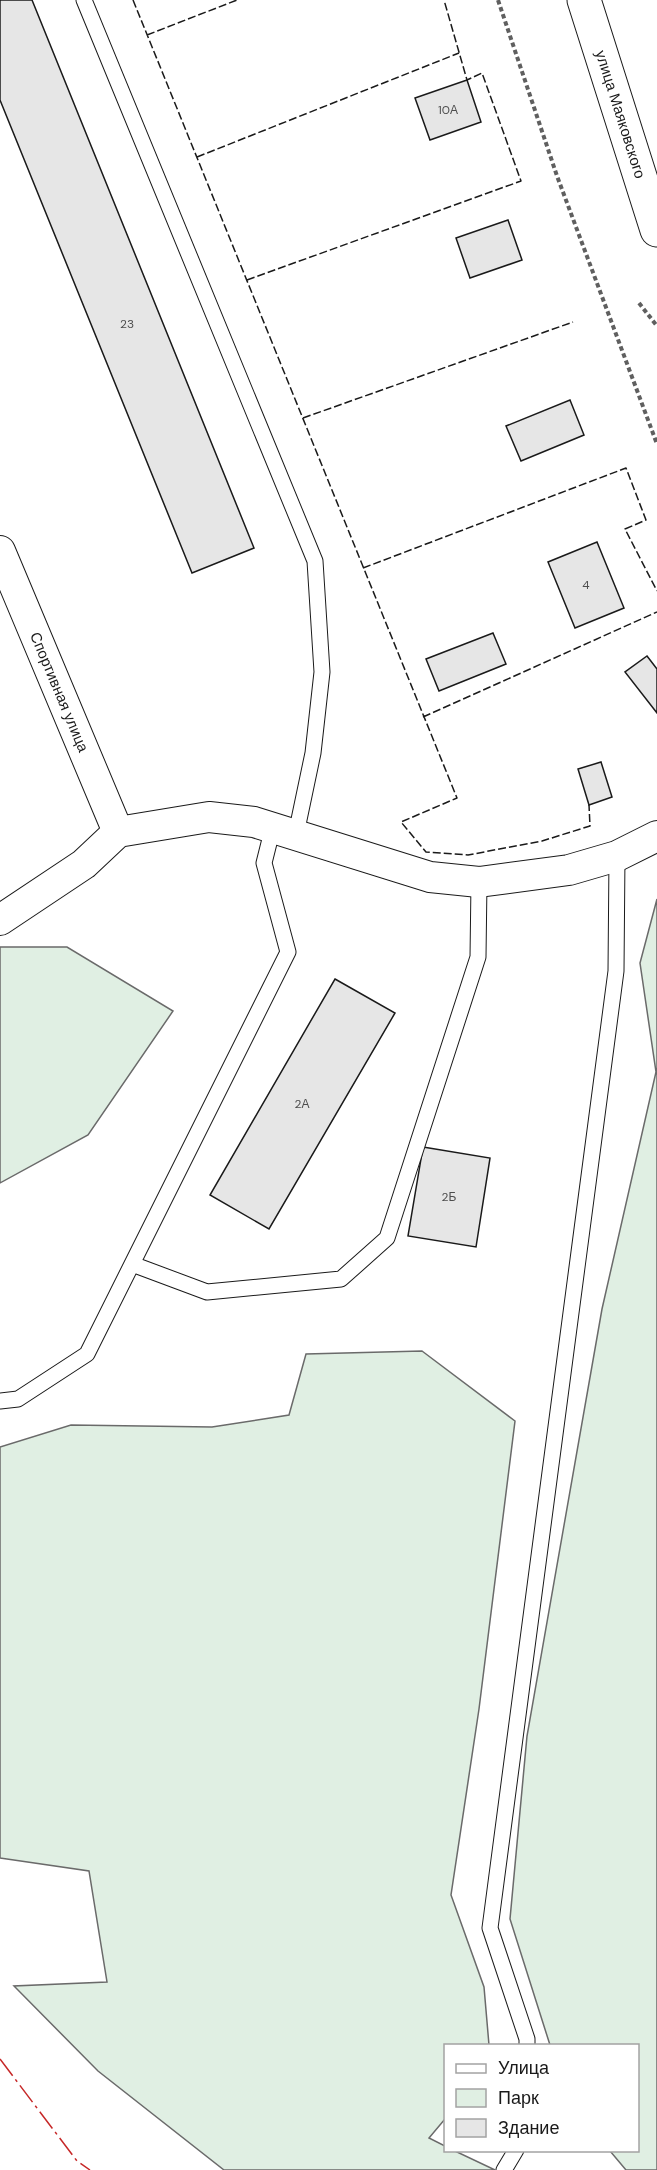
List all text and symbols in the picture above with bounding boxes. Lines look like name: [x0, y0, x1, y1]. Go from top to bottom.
street label: улица Маяковского: [591, 48, 650, 181]
house number: 10А: [438, 102, 458, 118]
house number: 23: [120, 316, 134, 332]
house number: 4: [582, 577, 590, 593]
street label: Спортивная улица: [25, 629, 94, 756]
house number: 2А: [295, 1096, 309, 1112]
house number: 2Б: [442, 1189, 457, 1205]
legend: [444, 2044, 639, 2152]
text: Улица: [498, 2056, 550, 2080]
text: Парк: [498, 2086, 539, 2110]
text: Здание: [498, 2116, 559, 2140]

